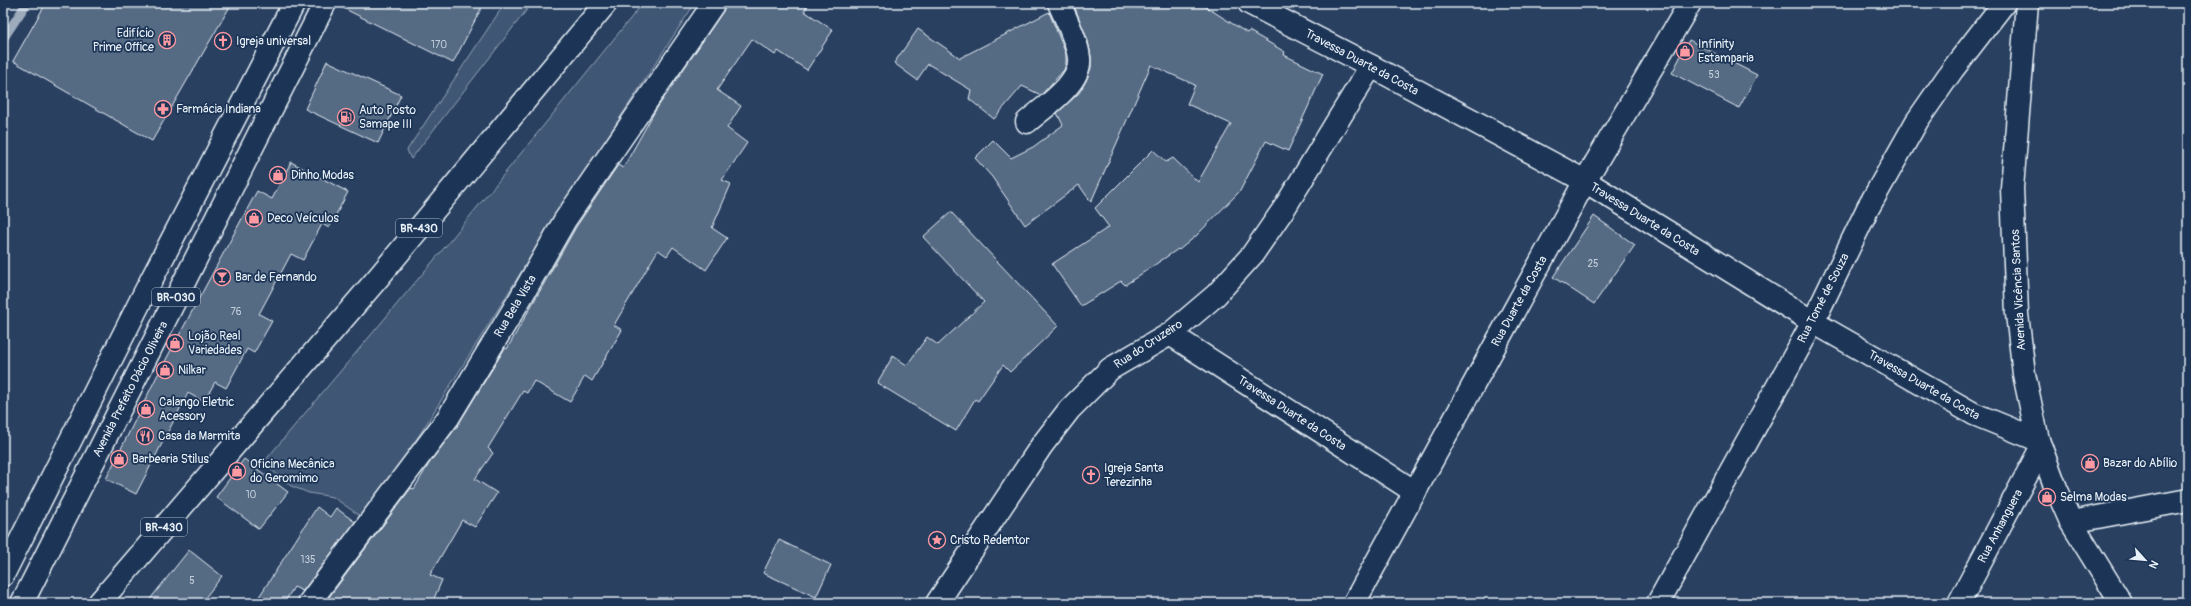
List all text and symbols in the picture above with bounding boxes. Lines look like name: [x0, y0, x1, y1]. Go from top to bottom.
place label: Edifício Prime Office: [93, 26, 155, 55]
street label: Travessa Duarte da Costa: [1302, 26, 1422, 99]
building icon: Edifício Prime Office: [157, 30, 177, 50]
church icon: Igreja universal: [213, 31, 233, 51]
place label: Igreja universal: [236, 34, 311, 49]
place label: Infinity Estamparia: [1698, 37, 1754, 66]
house number: 170: [431, 39, 447, 51]
shop icon: Infinity Estamparia: [1675, 41, 1695, 61]
house number: 53: [1709, 69, 1720, 81]
pharmacy icon: Farmácia Indiana: [153, 99, 173, 119]
place label: Farmácia Indiana: [176, 102, 261, 117]
place label: Auto Posto Samape III: [359, 103, 416, 132]
fuel station icon: Auto Posto Samape III: [336, 107, 356, 127]
shop icon: Dinho Modas: [268, 165, 288, 185]
place label: Dinho Modas: [291, 168, 355, 183]
street label: Travessa Duarte da Costa: [1587, 180, 1703, 260]
shop icon: Deco Veículos: [244, 208, 264, 228]
place label: Deco Veículos: [267, 211, 339, 226]
road number: BR-430: [396, 219, 442, 237]
street label: Avenida Vicência Santos: [2008, 228, 2029, 351]
street label: Rua Tomé de Souza: [1794, 250, 1853, 346]
street label: Rua Duarte da Costa: [1488, 253, 1551, 349]
house number: 25: [1587, 258, 1599, 270]
bar icon: Bar de Fernando: [212, 267, 232, 287]
place label: Bar de Fernando: [235, 270, 317, 285]
street label: Rua Bela Vista: [491, 272, 540, 340]
road number: BR-030: [152, 288, 200, 306]
house number: 76: [230, 306, 242, 318]
street label: Rua do Cruzeiro: [1111, 316, 1186, 372]
street label: Avenida Prefeito Dácio Oliveira: [90, 319, 171, 460]
place label: Lojão Real Variedades: [188, 329, 242, 358]
shop icon: Lojão Real Variedades: [165, 333, 185, 353]
street label: Travessa Duarte da Costa: [1865, 347, 1983, 424]
shop icon: Nilkar: [155, 360, 175, 380]
place label: Nilkar: [178, 363, 207, 378]
street label: Travessa Duarte da Costa: [1235, 373, 1349, 454]
place label: Calango Eletric Acessory: [159, 395, 234, 424]
shop icon: Calango Eletric Acessory: [136, 399, 156, 419]
restaurant icon: Casa da Marmita: [135, 426, 155, 446]
place label: Casa da Marmita: [158, 429, 241, 444]
shop icon: Barbearia Stilus: [109, 449, 129, 469]
place label: Barbearia Stilus: [132, 452, 210, 467]
shop icon: Bazar do Abílio: [2080, 453, 2100, 473]
place label: Bazar do Abílio: [2103, 456, 2178, 471]
place label: Oficina Mecânica do Geromimo: [250, 457, 335, 486]
shop icon: Oficina Mecânica do Geromimo: [227, 461, 247, 481]
place label: Igreja Santa Terezinha: [1104, 461, 1164, 490]
church icon: Igreja Santa Terezinha: [1081, 465, 1101, 485]
street label: Rua Anhanguera: [1975, 486, 2026, 566]
shop icon: Selma Modas: [2037, 487, 2057, 507]
house number: 10: [246, 489, 257, 501]
place label: Selma Modas: [2060, 490, 2127, 505]
road number: BR-430: [141, 518, 187, 536]
place icon: Cristo Redentor: [927, 530, 947, 550]
place label: Cristo Redentor: [950, 533, 1031, 548]
north arrow: [2125, 540, 2165, 580]
house number: 135: [301, 554, 315, 566]
text: N: [2146, 558, 2161, 571]
house number: 5: [189, 575, 195, 587]

